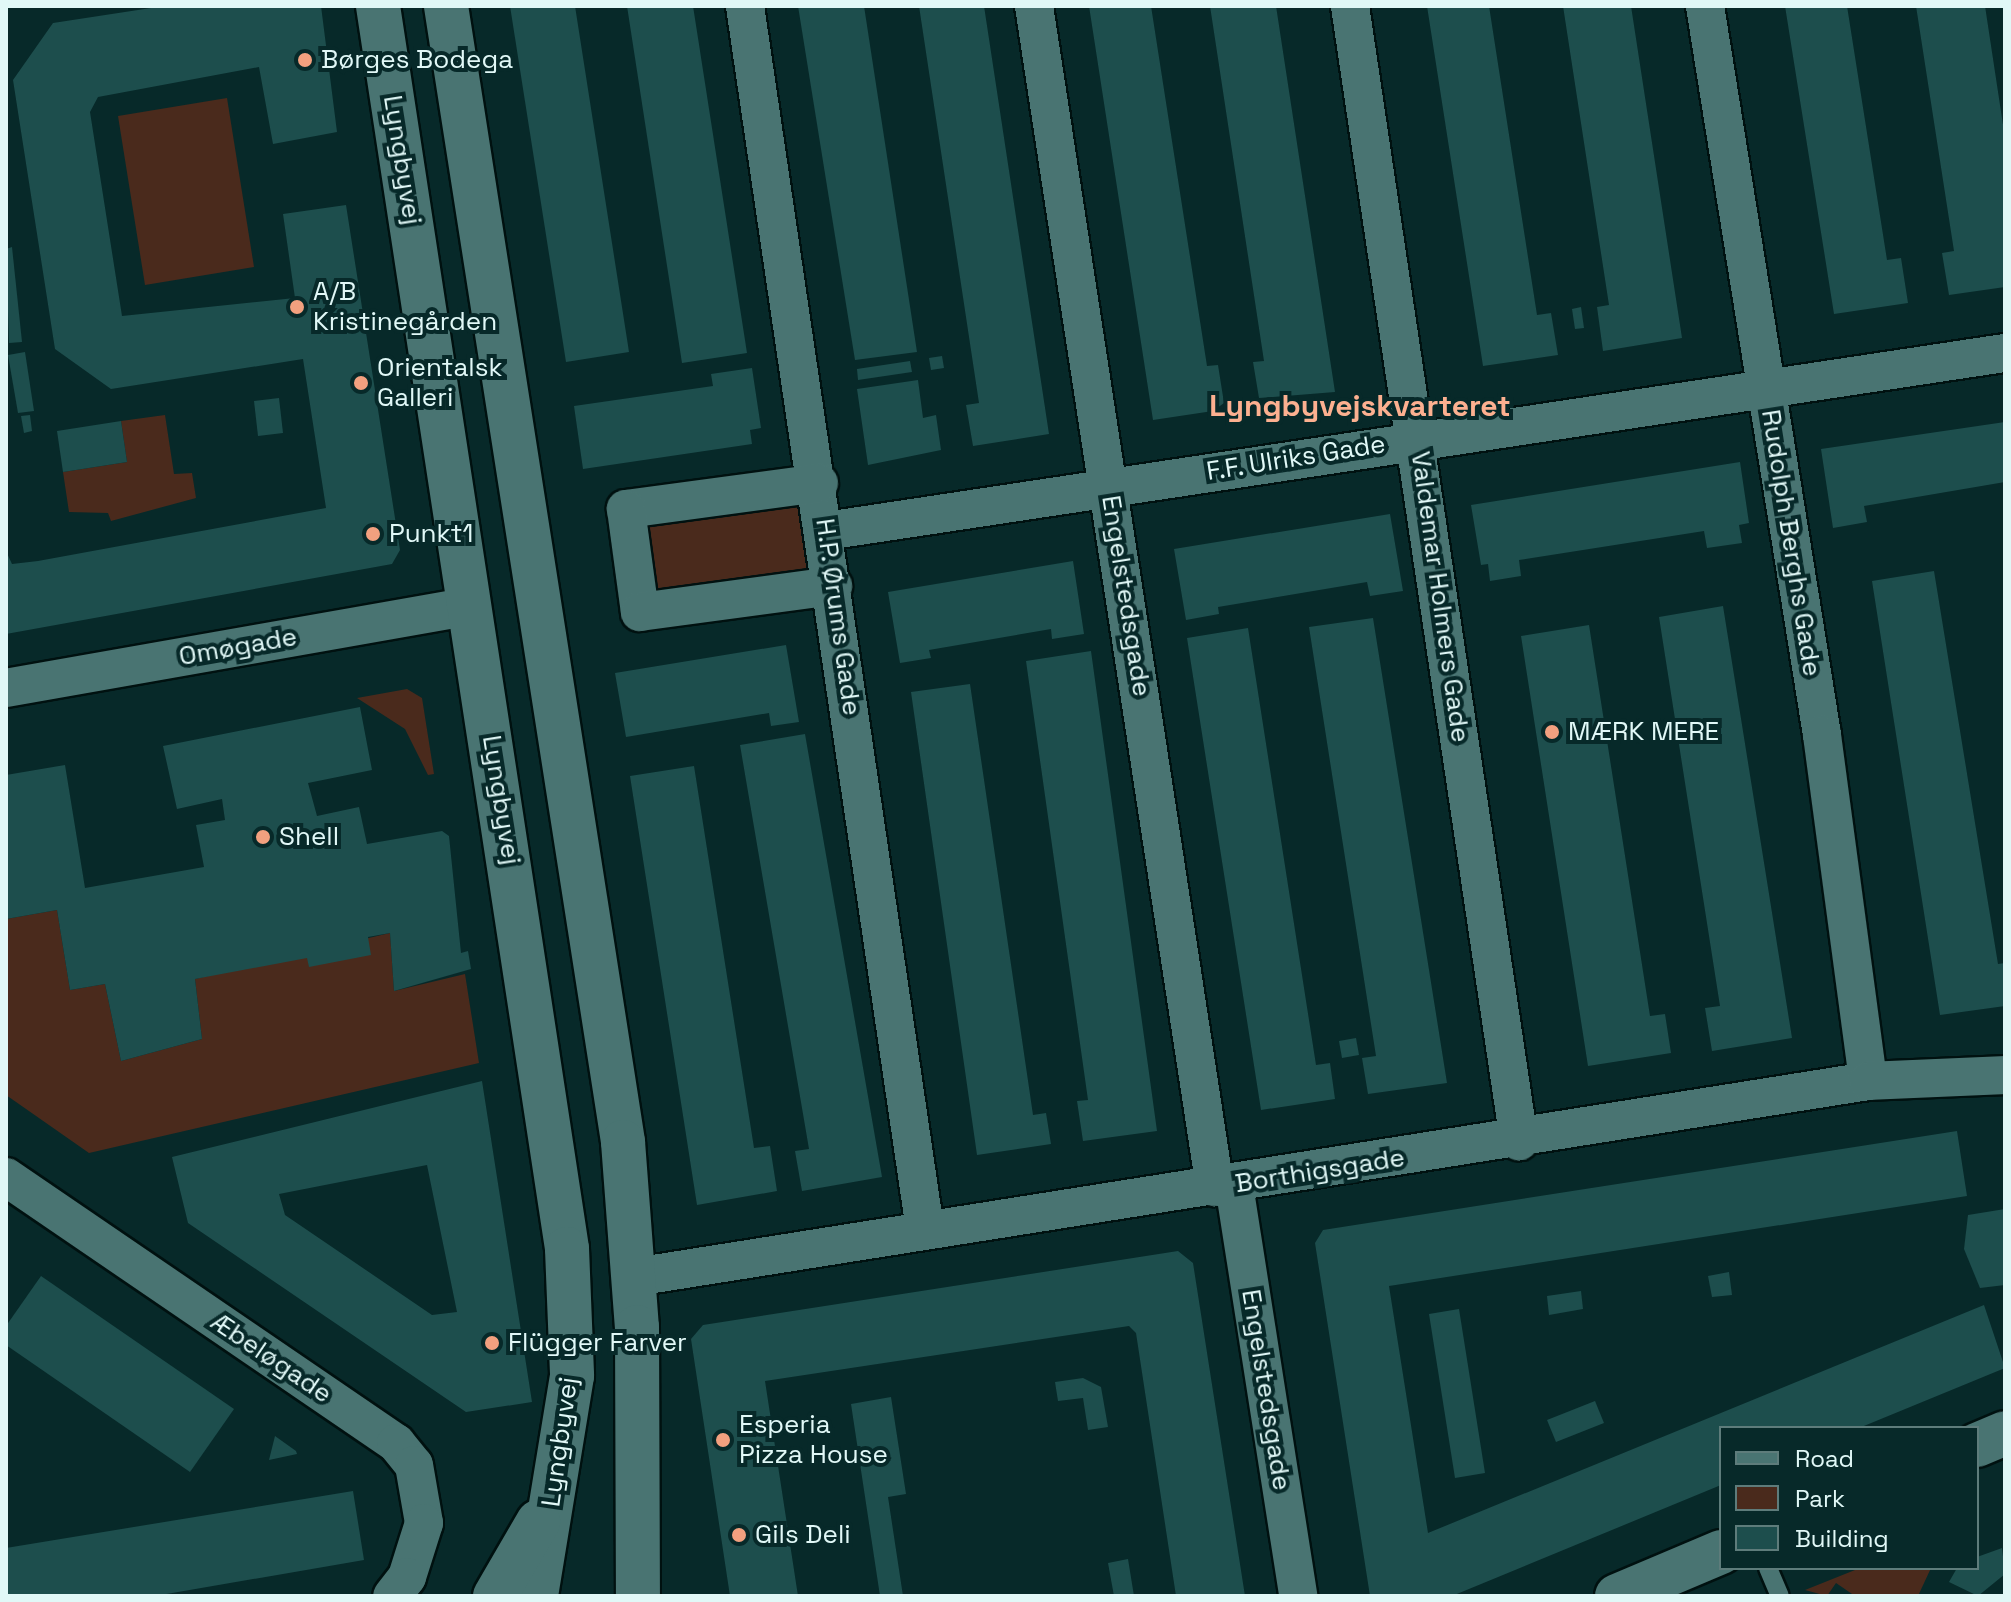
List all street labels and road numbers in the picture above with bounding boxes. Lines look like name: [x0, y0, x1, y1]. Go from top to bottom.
street label: Lyngbyvej: [376, 93, 428, 227]
street label: Rudolph Berghs Gade: [1754, 407, 1828, 679]
street label: F.F. Ulriks Gade: [1204, 428, 1388, 488]
street label: Valdemar Holmers Gade: [1404, 450, 1476, 744]
street label: Engelstedsgade: [1095, 493, 1157, 699]
street label: H.P. Ørums Gade: [809, 516, 867, 718]
street label: Omøgade: [177, 621, 299, 673]
street label: Lyngbyvej: [475, 733, 527, 867]
street label: Borthigsgade: [1233, 1142, 1407, 1200]
street label: Engelstedsgade: [1235, 1287, 1297, 1493]
street label: Æbeløgade: [204, 1306, 338, 1410]
street label: Lyngbyvej: [535, 1375, 585, 1509]

